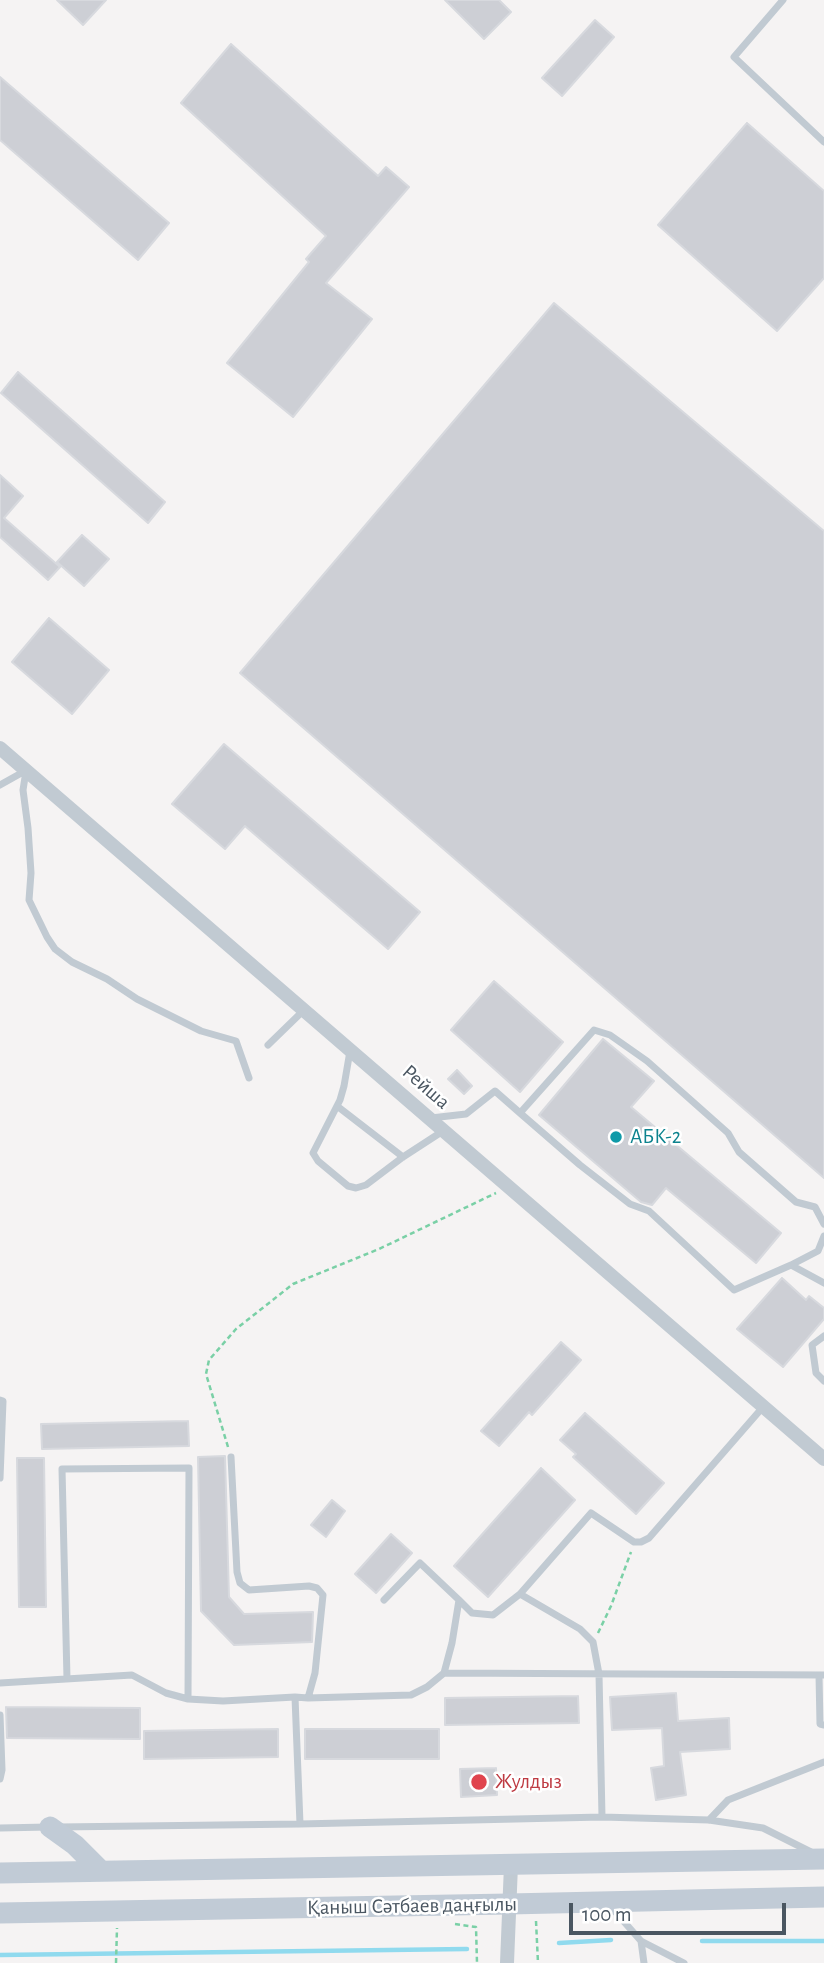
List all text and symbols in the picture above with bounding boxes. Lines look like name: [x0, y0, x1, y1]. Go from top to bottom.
street label: Рейша: [397, 1059, 455, 1115]
place label: АБК-2: [630, 1124, 681, 1150]
marker: АБК-2: [608, 1129, 624, 1145]
place label: Жулдыз: [495, 1769, 562, 1795]
marker: Жулдыз: [469, 1772, 489, 1792]
scale bar: [572, 1890, 789, 1934]
street label: Қаныш Сәтбаев даңғылы: [307, 1892, 517, 1920]
text: 100 m: [582, 1904, 632, 1925]

